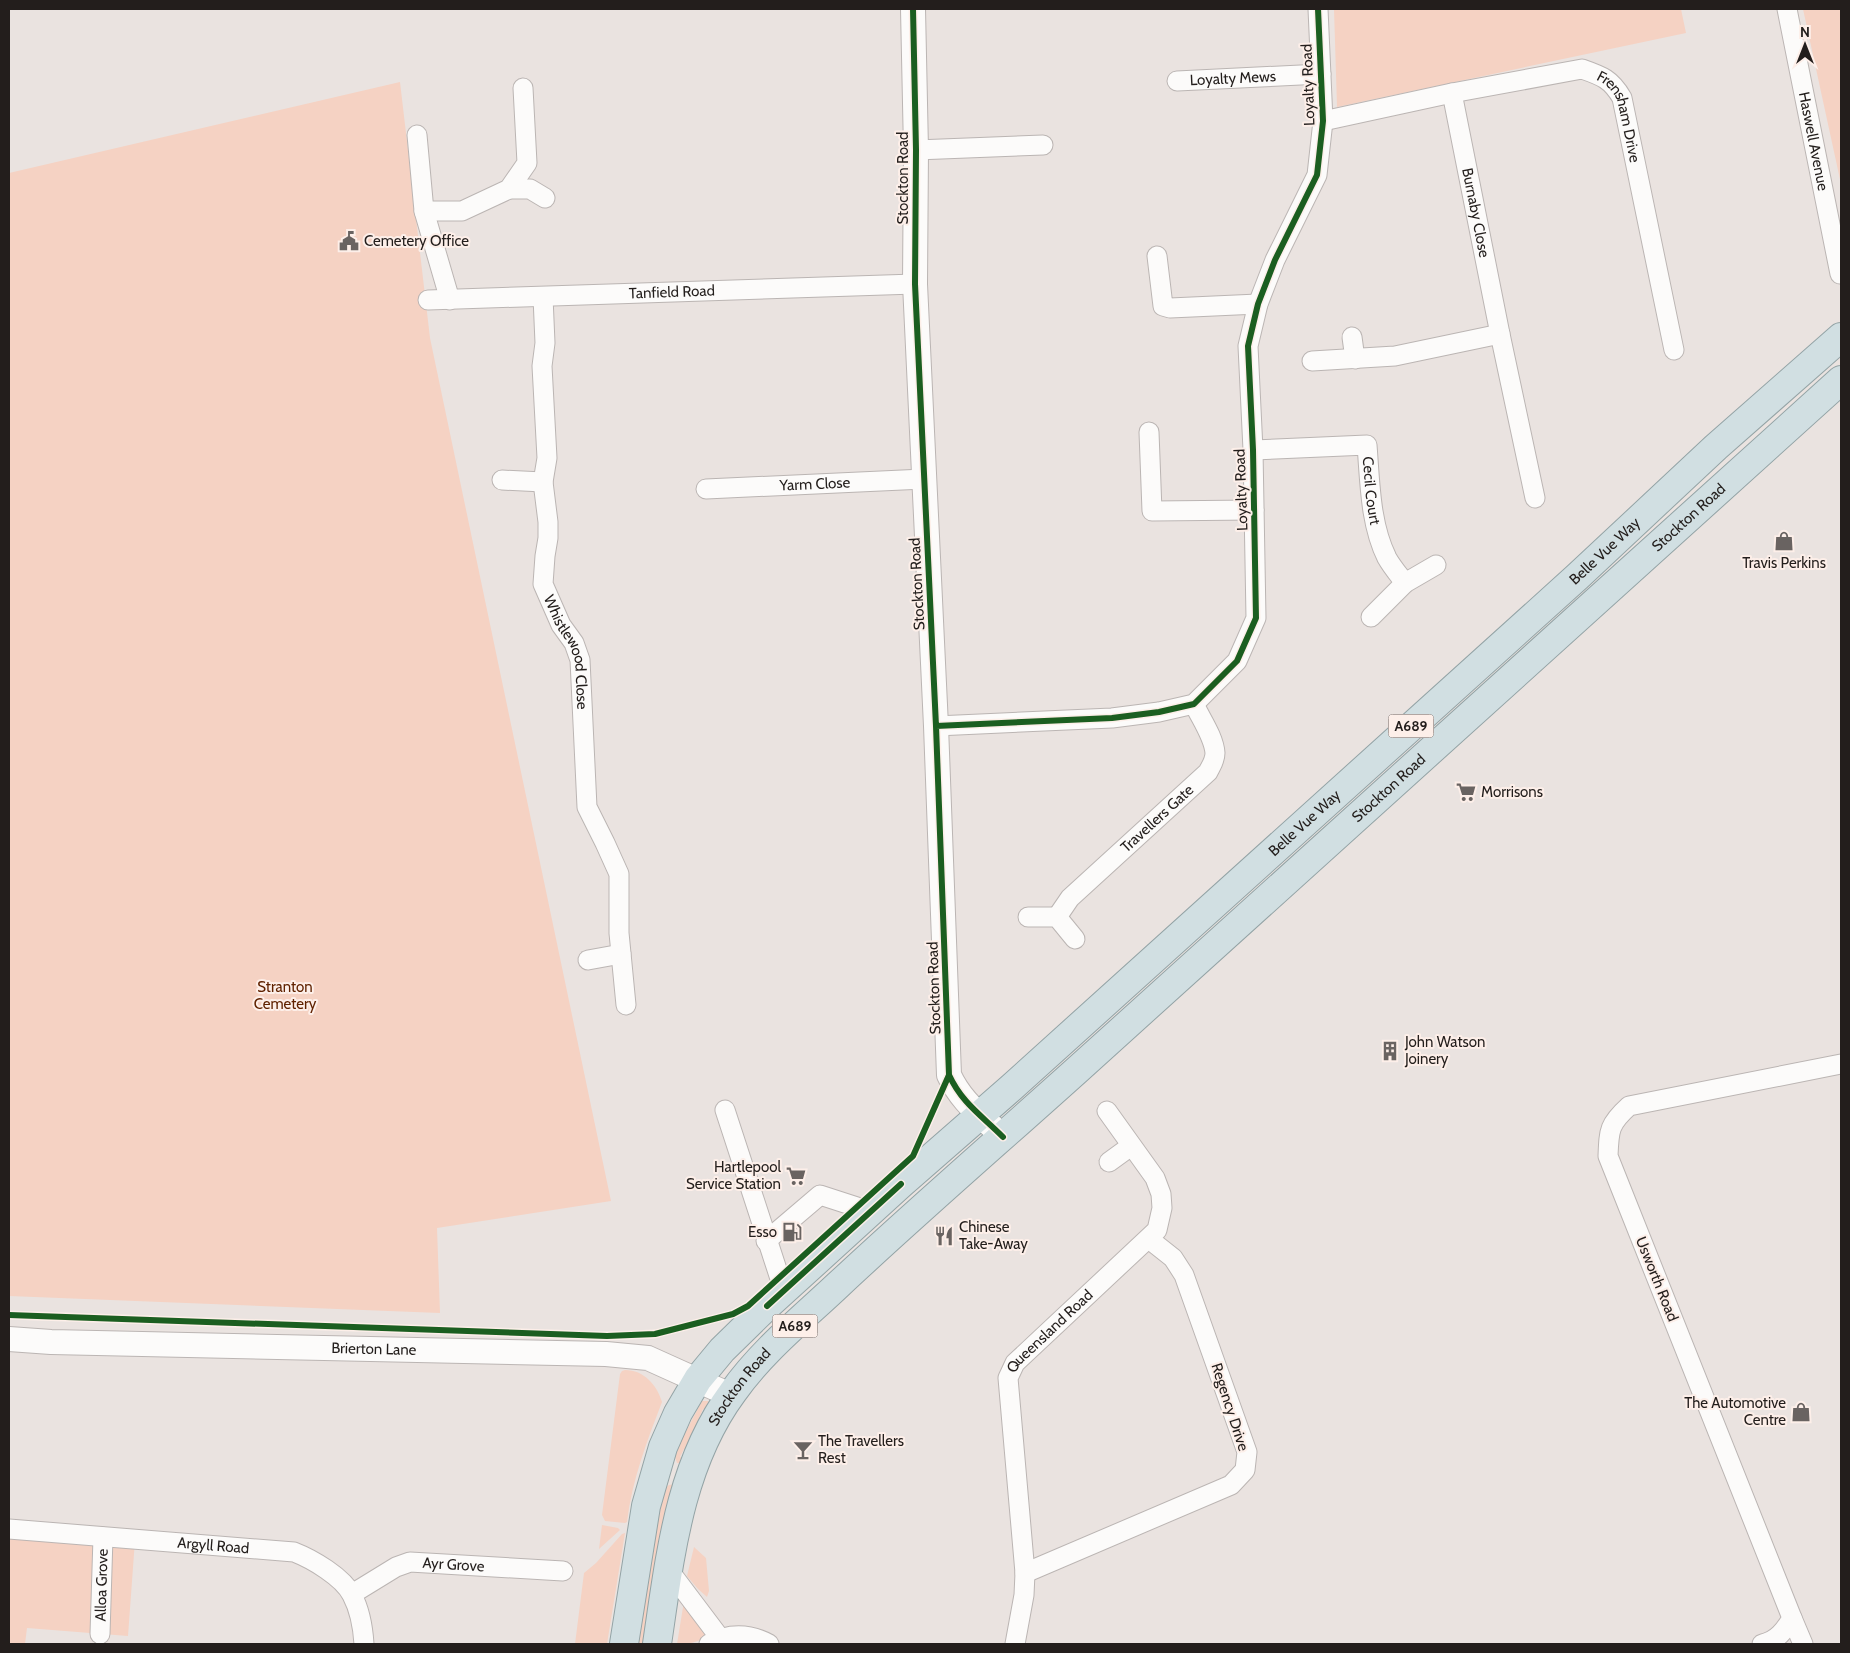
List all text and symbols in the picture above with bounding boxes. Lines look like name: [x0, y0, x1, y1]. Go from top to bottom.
north arrow: [1780, 20, 1830, 70]
text: N: [1800, 23, 1810, 41]
street label: Loyalty Road: [1298, 44, 1318, 126]
street label: Loyalty Mews: [1189, 67, 1277, 89]
street label: Frensham Drive: [1594, 67, 1644, 164]
street label: Haswell Avenue: [1795, 90, 1832, 193]
street label: Stockton Road: [894, 132, 912, 224]
street label: Burnaby Close: [1458, 166, 1494, 259]
public building icon: Cemetery Office: [338, 230, 360, 252]
place label: Cemetery Office: [364, 232, 469, 250]
street label: Tanfield Road: [629, 282, 715, 302]
street label: Loyalty Road: [1231, 449, 1251, 531]
street label: Cecil Court: [1359, 456, 1384, 527]
street label: Yarm Close: [778, 473, 851, 495]
street label: Stockton Road: [1648, 480, 1729, 555]
street label: Belle Vue Way: [1566, 513, 1644, 589]
shop icon: Travis Perkins: [1773, 530, 1795, 552]
street label: Stockton Road: [906, 537, 928, 631]
place label: Travis Perkins: [1742, 554, 1826, 572]
street label: Whistlewood Close: [540, 592, 591, 710]
road number: A689: [1388, 714, 1434, 738]
street label: Stockton Road: [1348, 750, 1429, 826]
street label: Travellers Gate: [1117, 781, 1197, 856]
supermarket icon: Morrisons: [1455, 781, 1477, 803]
place label: Morrisons: [1481, 783, 1543, 801]
street label: Belle Vue Way: [1265, 786, 1344, 860]
street label: Stockton Road: [923, 941, 945, 1035]
park label: Stranton Cemetery: [254, 978, 317, 1013]
place label: John Watson Joinery: [1404, 1033, 1485, 1068]
building icon: John Watson Joinery: [1379, 1040, 1401, 1062]
place label: Hartlepool Service Station: [686, 1158, 781, 1193]
supermarket icon: Hartlepool Service Station: [785, 1165, 807, 1187]
place label: Chinese Take-Away: [959, 1218, 1028, 1253]
fuel station icon: Esso: [781, 1221, 803, 1243]
place label: Esso: [748, 1223, 777, 1241]
restaurant icon: Chinese Take-Away: [933, 1225, 955, 1247]
street label: Usworth Road: [1632, 1234, 1682, 1324]
street label: Queensland Road: [1003, 1286, 1096, 1375]
road number: A689: [772, 1314, 818, 1338]
street label: Brierton Lane: [331, 1339, 417, 1359]
street label: Stockton Road: [704, 1344, 775, 1429]
street label: Regency Drive: [1207, 1361, 1253, 1454]
place label: The Automotive Centre: [1684, 1394, 1786, 1429]
shop icon: The Automotive Centre: [1790, 1401, 1812, 1423]
place label: The Travellers Rest: [818, 1432, 904, 1467]
bar icon: The Travellers Rest: [792, 1439, 814, 1461]
street label: Argyll Road: [177, 1534, 250, 1557]
street label: Alloa Grove: [91, 1548, 112, 1622]
street label: Ayr Grove: [422, 1554, 485, 1575]

